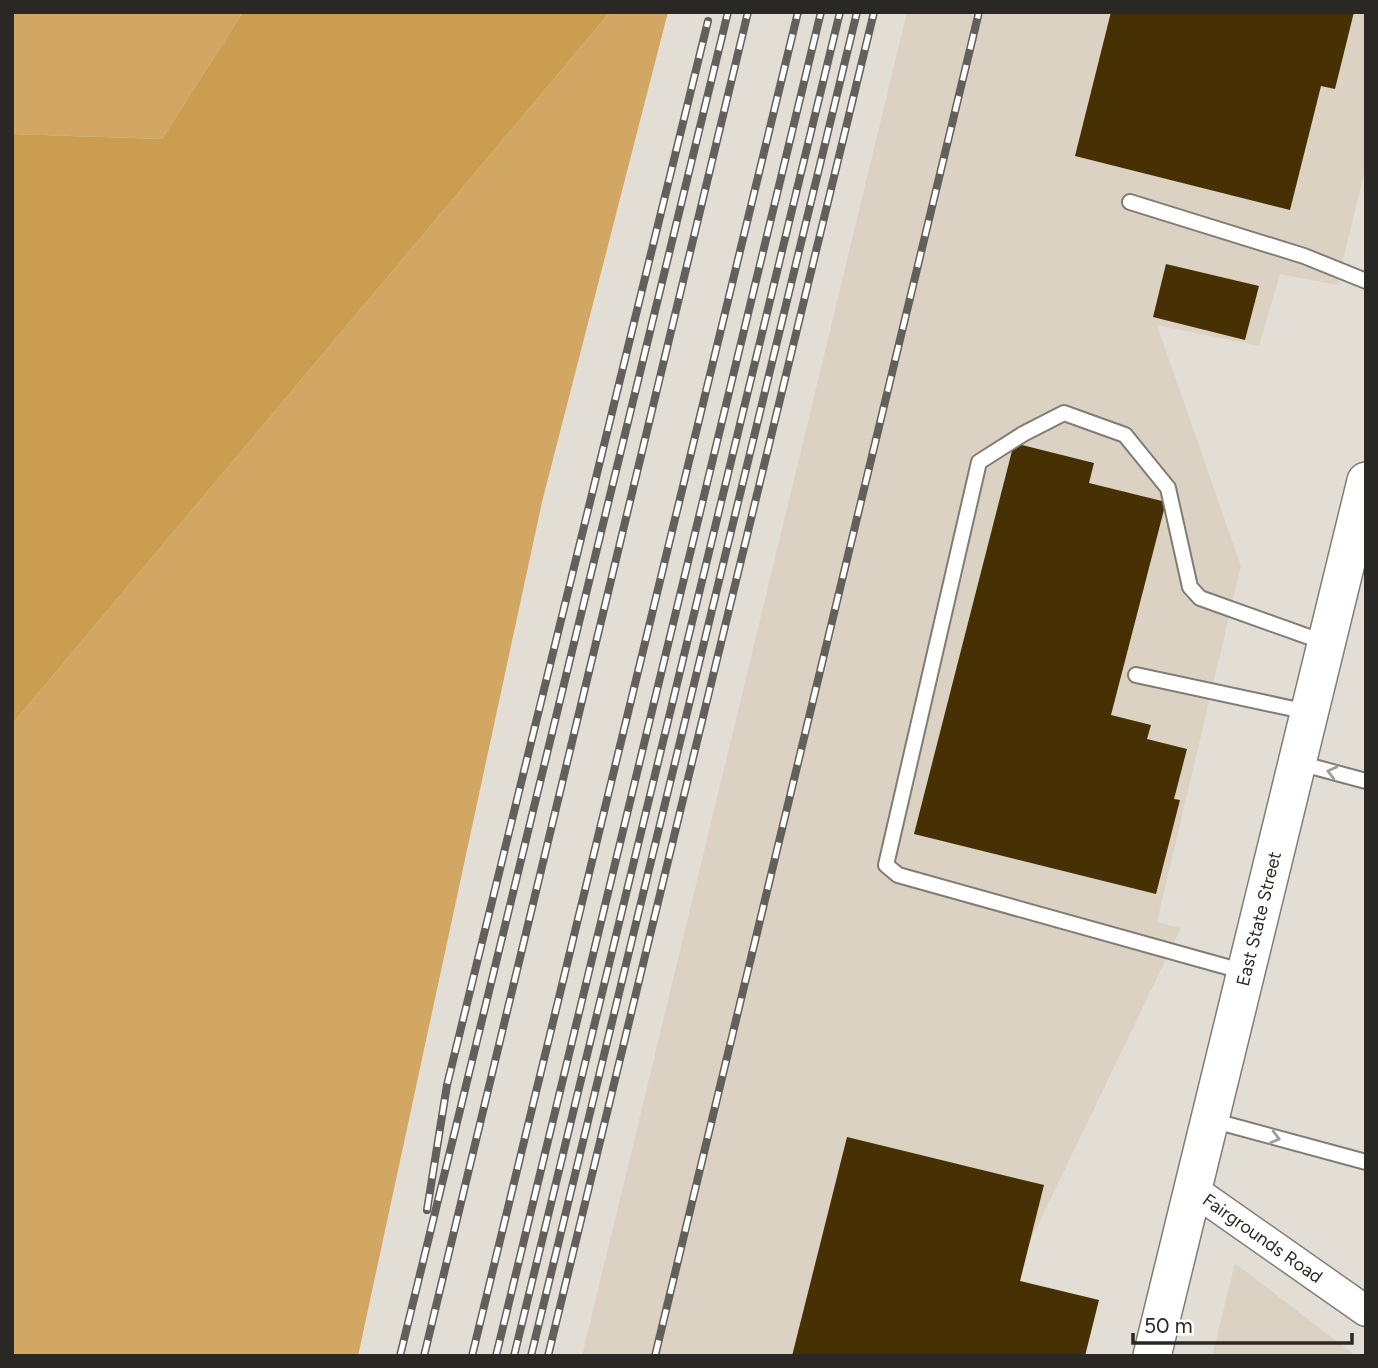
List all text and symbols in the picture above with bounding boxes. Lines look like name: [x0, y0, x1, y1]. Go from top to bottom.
one-way arrow: [1326, 766, 1338, 780]
street label: East State Street: [1232, 849, 1286, 989]
one-way arrow: [1269, 1129, 1281, 1144]
street label: Fairgrounds Road: [1198, 1189, 1327, 1288]
scale bar: [1133, 1302, 1352, 1346]
text: 50 m: [1144, 1313, 1193, 1338]

